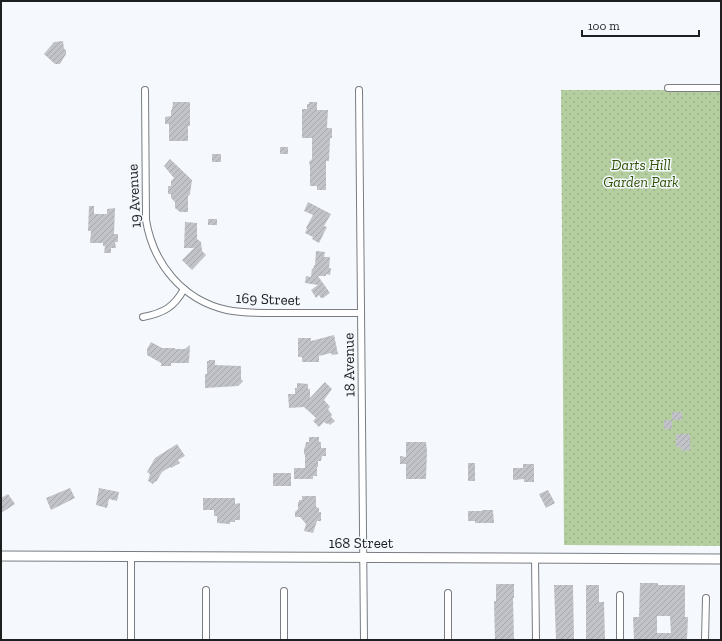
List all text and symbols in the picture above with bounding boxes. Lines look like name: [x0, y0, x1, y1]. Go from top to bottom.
scale bar: [582, 12, 699, 38]
text: 100 m: [588, 19, 620, 33]
park label: Darts Hill Garden Park: [603, 156, 679, 191]
street label: 19 Avenue: [123, 163, 145, 229]
street label: 169 Street: [235, 289, 301, 309]
street label: 18 Avenue: [339, 333, 359, 397]
street label: 168 Street: [329, 534, 394, 552]

